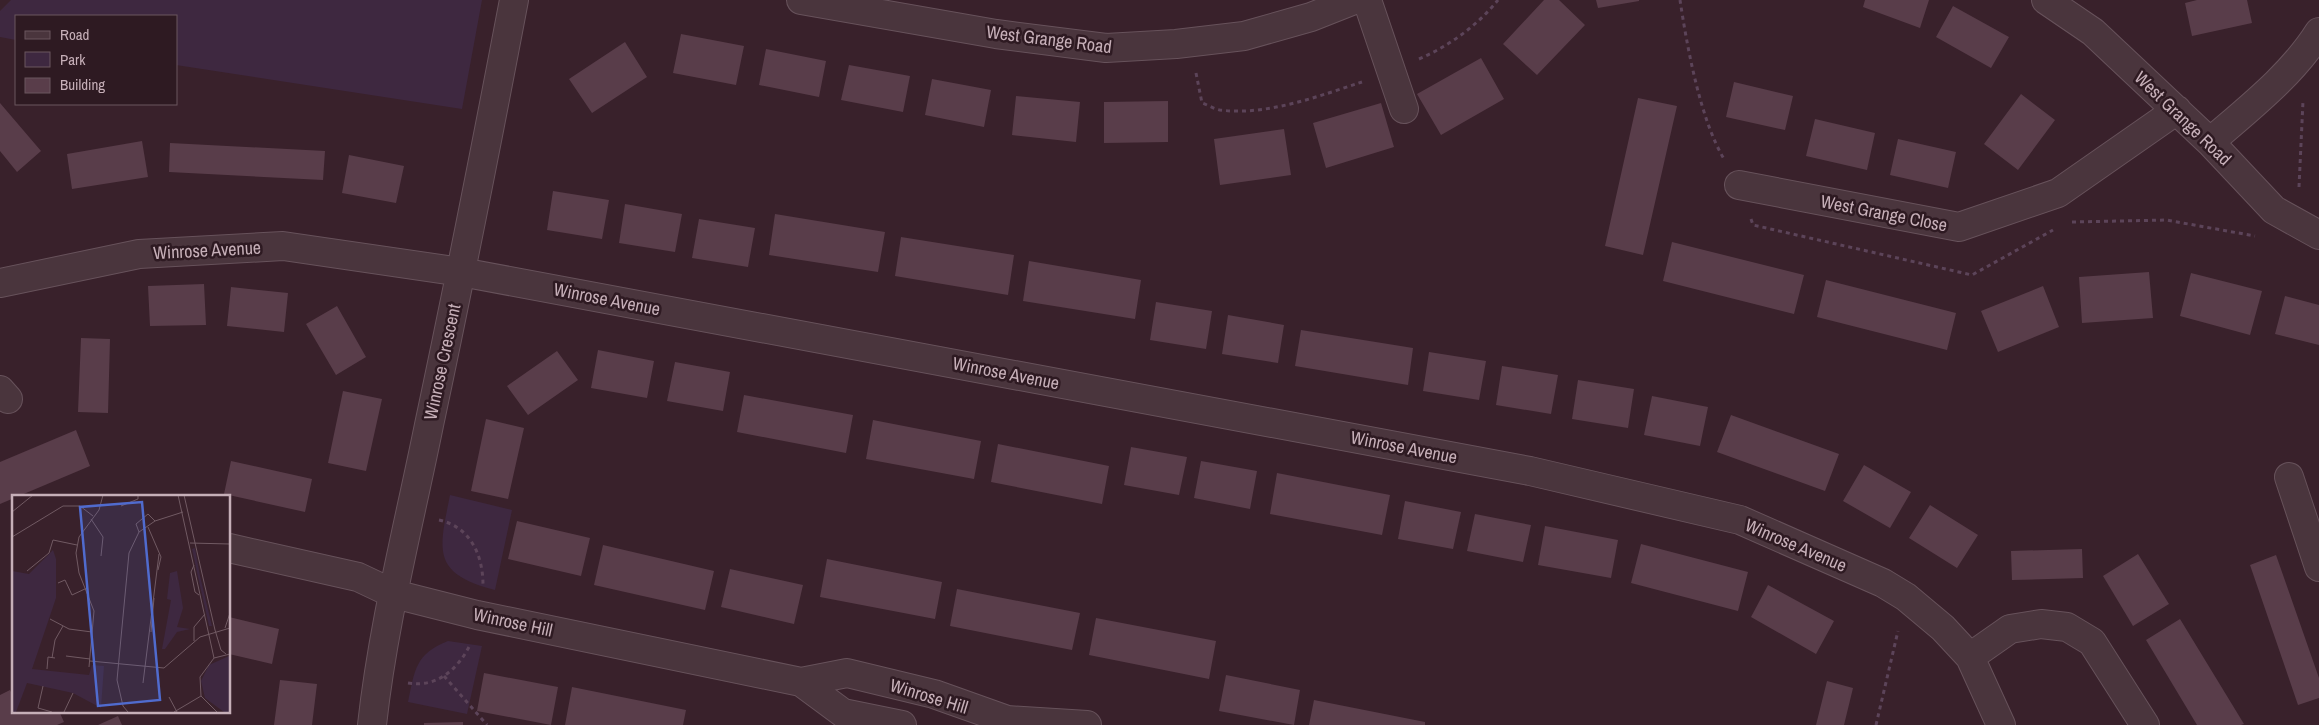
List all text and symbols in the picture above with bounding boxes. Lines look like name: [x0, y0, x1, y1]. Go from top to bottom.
legend: [15, 15, 178, 105]
street label: West Grange Road: [985, 19, 1113, 59]
text: Road: [60, 24, 89, 45]
text: Park: [60, 49, 86, 70]
street label: West Grange Road: [2129, 65, 2237, 171]
text: Building: [60, 74, 105, 95]
street label: West Grange Close: [1819, 188, 1949, 238]
street label: Winrose Avenue: [152, 235, 262, 265]
street label: Winrose Avenue: [552, 276, 662, 322]
street label: Winrose Crescent: [417, 302, 467, 422]
street label: Winrose Avenue: [951, 350, 1061, 396]
street label: Winrose Avenue: [1349, 424, 1459, 470]
inset map: [12, 495, 230, 712]
street label: Winrose Avenue: [1741, 512, 1851, 578]
street label: Winrose Hill: [471, 601, 555, 643]
street label: Winrose Hill: [887, 672, 971, 720]

